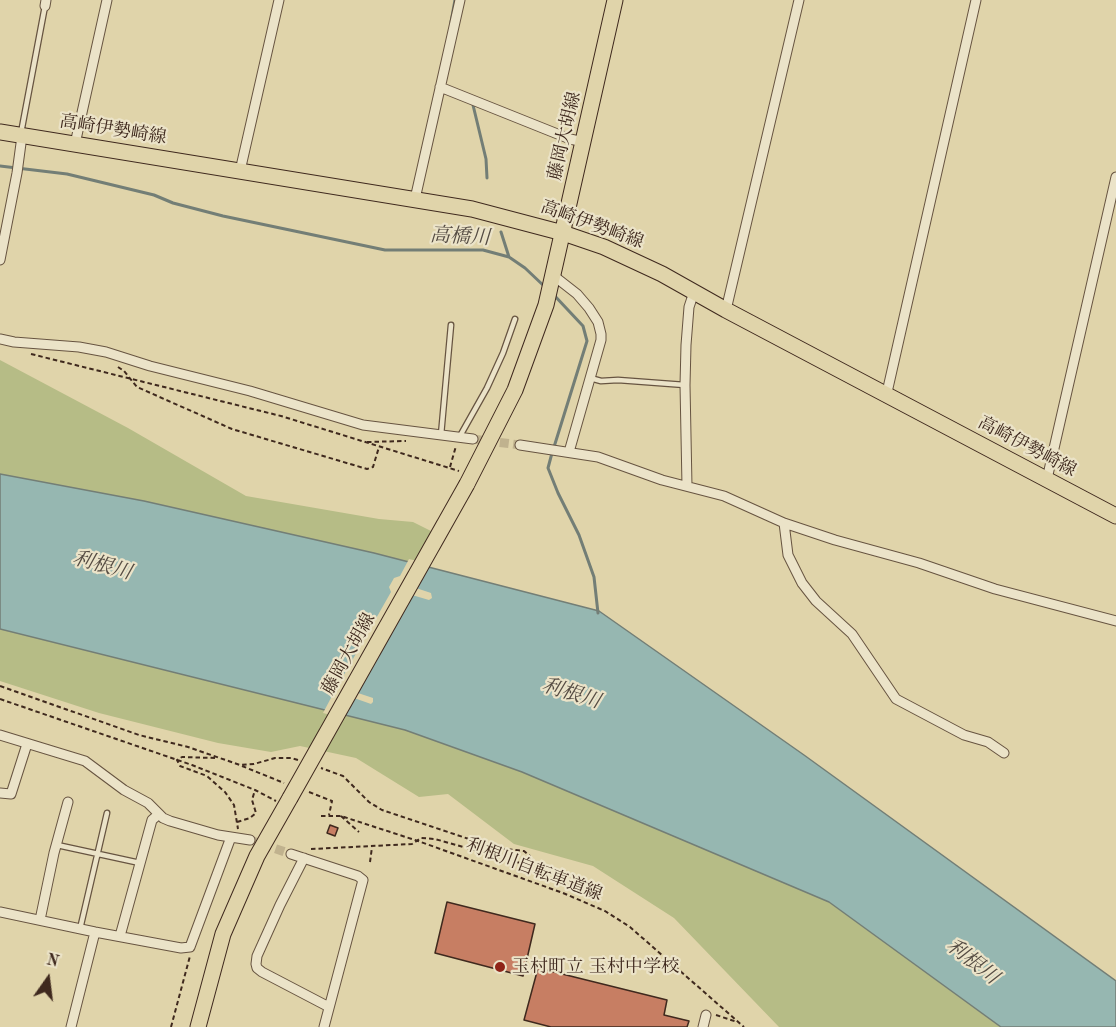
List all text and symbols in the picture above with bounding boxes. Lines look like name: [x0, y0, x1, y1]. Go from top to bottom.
street label: 藤岡大胡線: [544, 90, 586, 182]
street label: 高崎伊勢崎線: [58, 111, 168, 149]
street label: 高崎伊勢崎線: [538, 196, 646, 254]
water label: 高橋川: [429, 223, 491, 251]
street label: 高崎伊勢崎線: [974, 412, 1080, 482]
water label: 利根川: [70, 547, 134, 585]
street label: 藤岡大胡線: [318, 609, 380, 699]
water label: 利根川: [539, 674, 603, 714]
street label: 利根川自転車道線: [463, 834, 605, 906]
water label: 利根川: [941, 934, 1003, 990]
north arrow: [18, 949, 78, 1009]
text: N: [44, 952, 60, 971]
place label: 玉村町立 玉村中学校: [512, 956, 679, 978]
marker: 玉村町立 玉村中学校: [493, 960, 507, 974]

